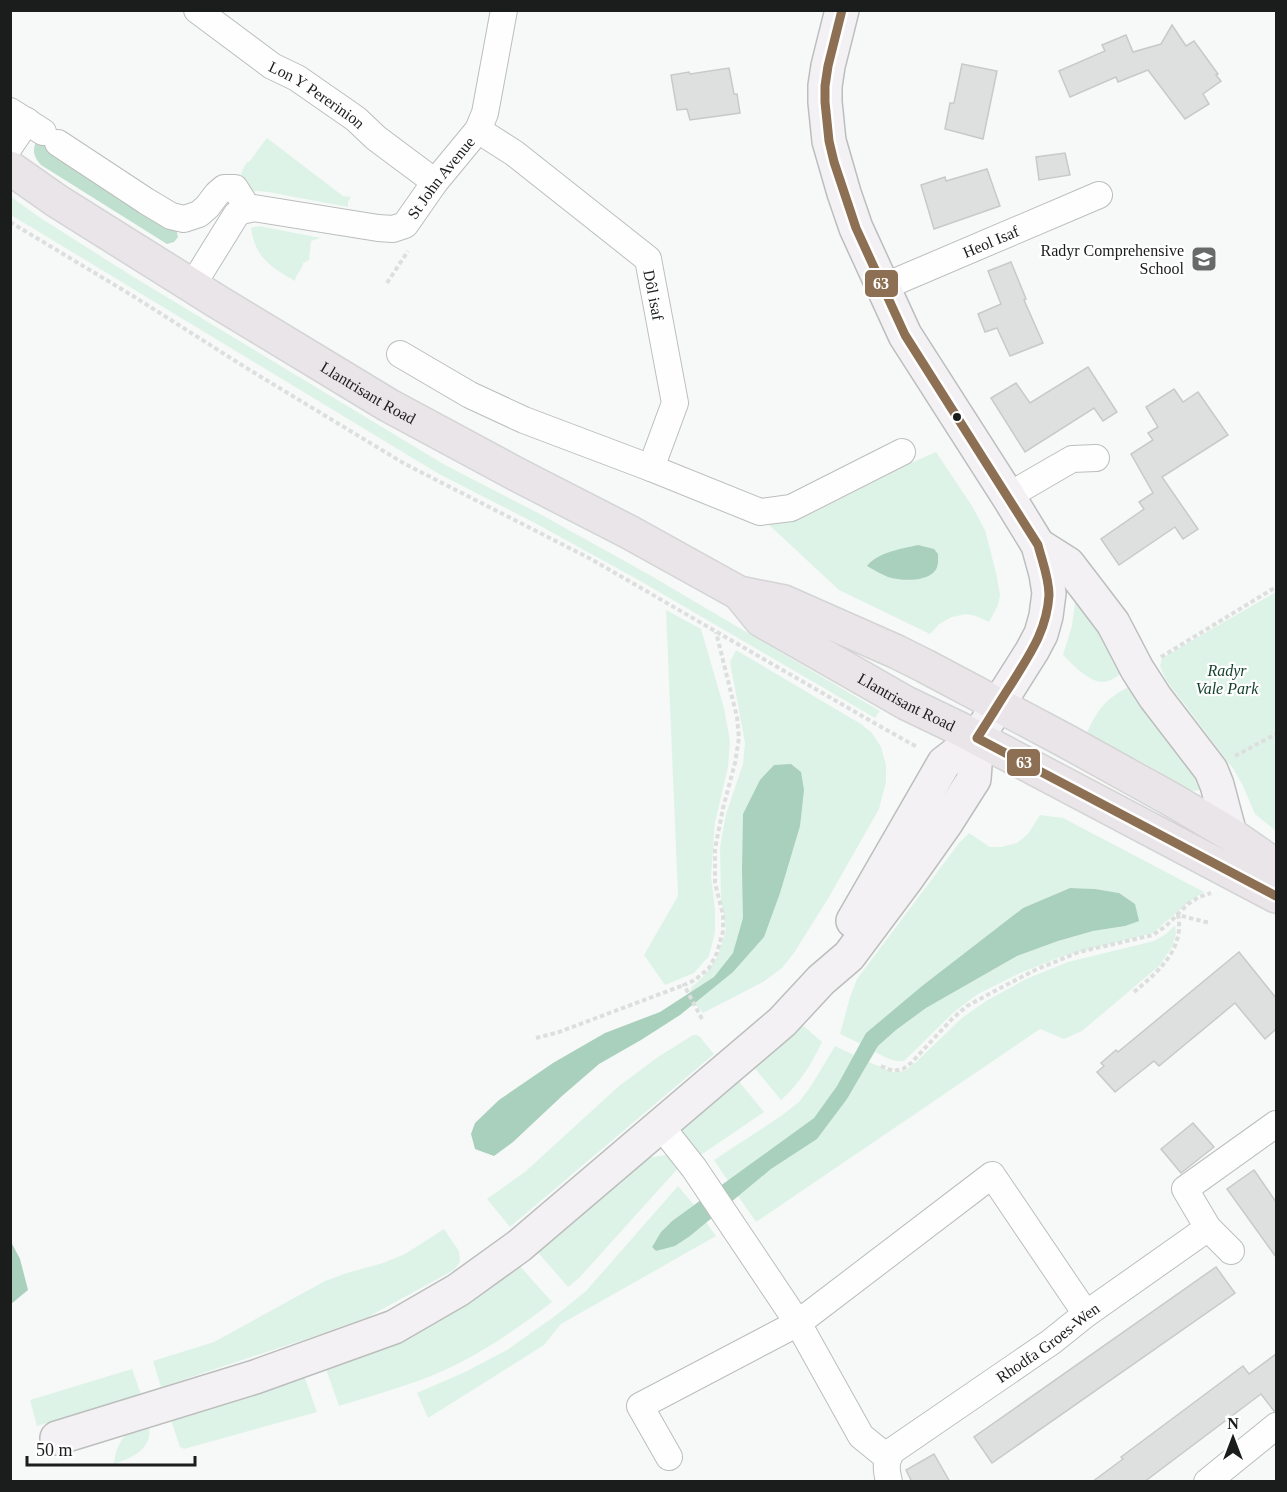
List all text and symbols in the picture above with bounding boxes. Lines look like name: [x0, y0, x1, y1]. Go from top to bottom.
street label: Lon Y Pererinion: [266, 58, 368, 132]
street label: St John Avenue: [404, 133, 478, 222]
street label: Heol Isaf: [960, 222, 1022, 261]
place label: Radyr Comprehensive School: [1040, 242, 1185, 277]
school or university icon: Radyr Comprehensive School: [1189, 244, 1219, 274]
street label: Dôl isaf: [640, 268, 667, 322]
line badge: 63: [864, 269, 899, 298]
text: 63: [873, 275, 889, 292]
street label: Llantrisant Road: [318, 358, 418, 427]
unlabelled marker: [951, 411, 963, 423]
park label: Radyr Vale Park: [1196, 662, 1259, 697]
street label: Llantrisant Road: [855, 669, 958, 734]
line badge: 63: [1006, 748, 1041, 777]
text: 63: [1016, 754, 1032, 771]
street label: Rhodfa Groes-Wen: [993, 1299, 1103, 1386]
north arrow: [1203, 1408, 1263, 1468]
text: N: [1227, 1415, 1239, 1432]
scale bar: [27, 1429, 195, 1467]
text: 50 m: [36, 1440, 73, 1460]

